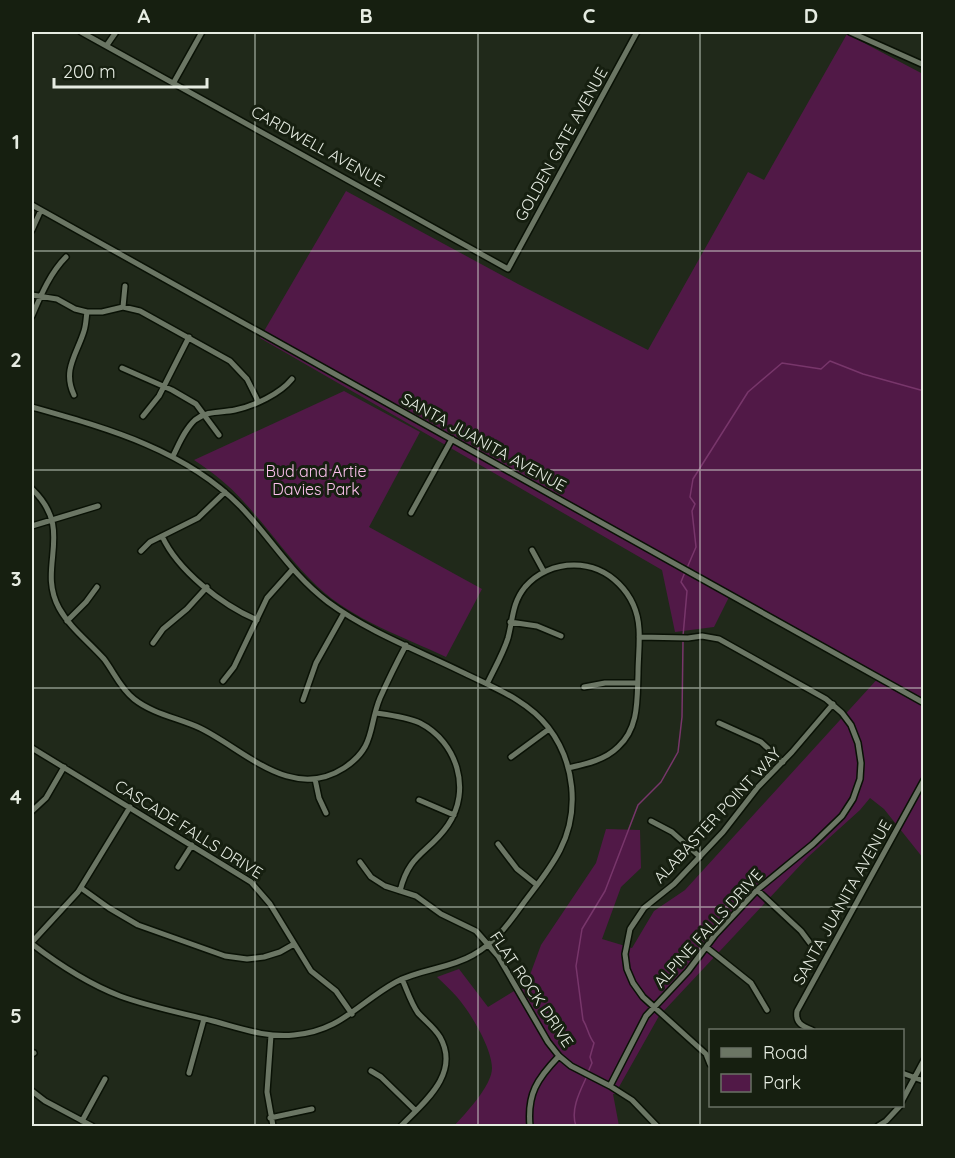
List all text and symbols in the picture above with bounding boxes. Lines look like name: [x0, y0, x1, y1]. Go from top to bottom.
text: A: [138, 3, 151, 28]
text: B: [359, 3, 373, 28]
text: C: [583, 3, 596, 28]
text: D: [804, 3, 818, 28]
scale bar: [54, 51, 207, 89]
text: 200 m: [63, 60, 116, 83]
street label: GOLDEN GATE AVENUE: [510, 63, 612, 225]
street label: CARDWELL AVENUE: [248, 101, 388, 191]
text: 1: [12, 129, 20, 154]
text: 2: [10, 347, 22, 372]
street label: SANTA JUANITA AVENUE: [398, 388, 570, 496]
park label: Bud and Artie Davies Park: [266, 461, 367, 499]
text: 3: [11, 566, 21, 591]
street label: ALABASTER POINT WAY: [649, 743, 785, 887]
street label: CASCADE FALLS DRIVE: [111, 775, 267, 883]
text: 4: [10, 784, 22, 809]
street label: SANTA JUANITA AVENUE: [788, 816, 896, 988]
street label: ALPINE FALLS DRIVE: [649, 865, 767, 991]
street label: FLAT ROCK DRIVE: [486, 927, 578, 1051]
text: 5: [10, 1003, 22, 1028]
legend: [709, 1029, 904, 1107]
text: Road: [763, 1041, 808, 1064]
text: Park: [763, 1071, 801, 1094]

